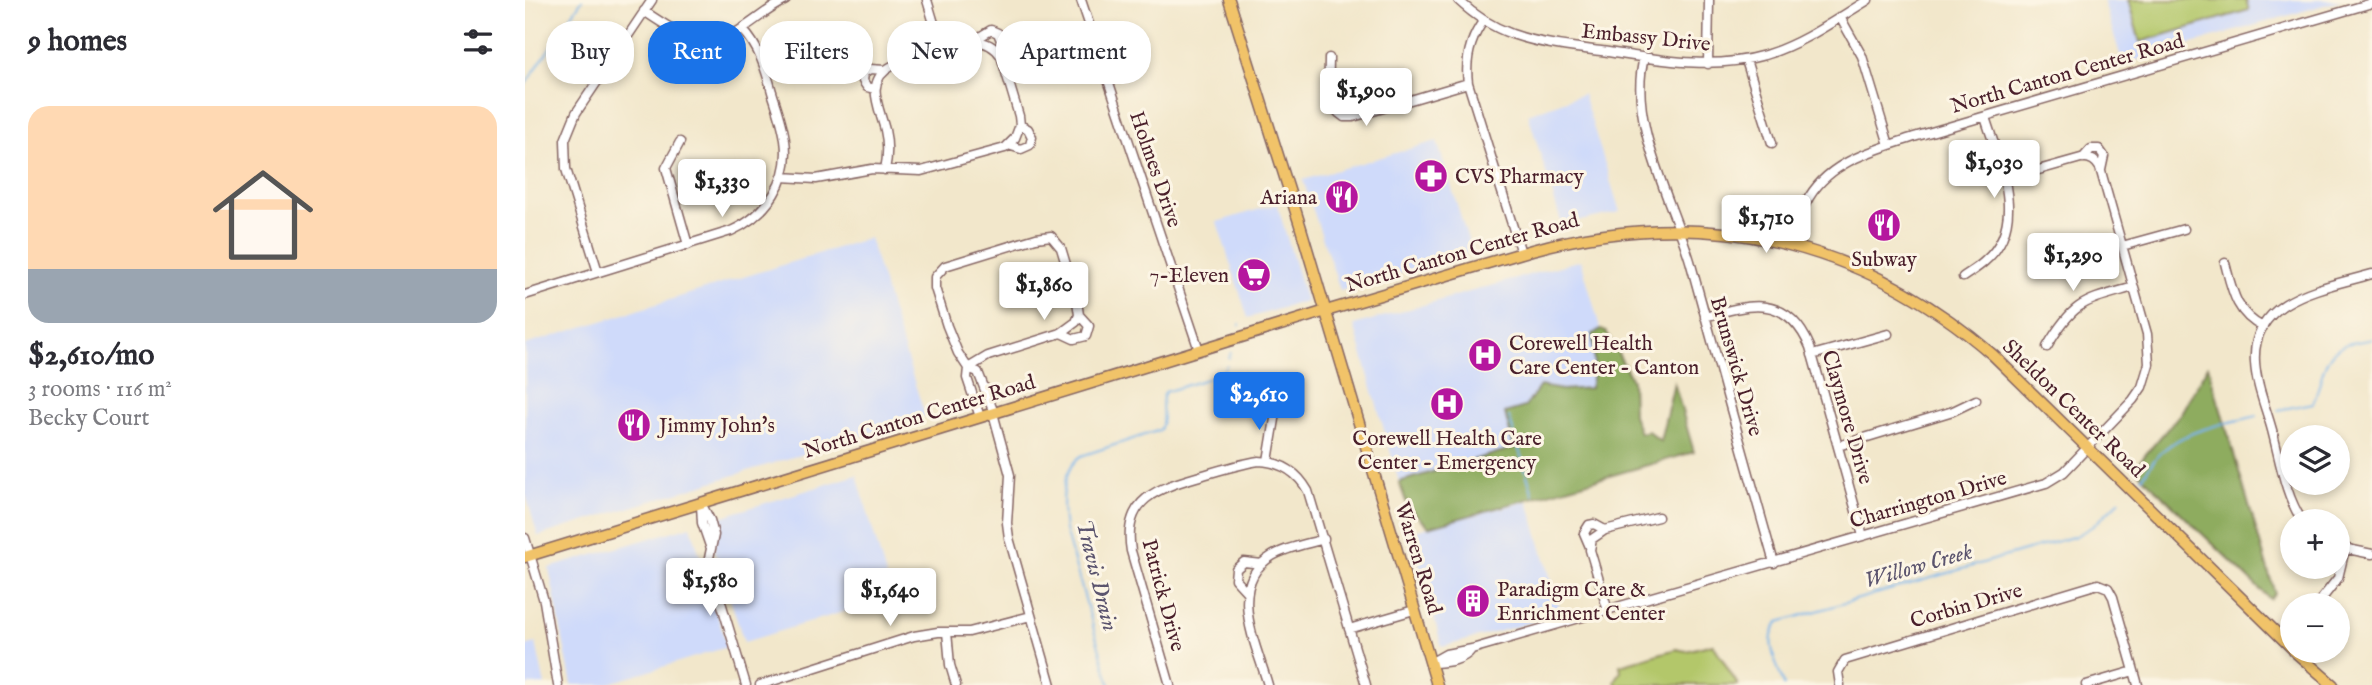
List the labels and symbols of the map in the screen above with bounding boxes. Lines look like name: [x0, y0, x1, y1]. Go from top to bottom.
street label: Embassy Drive: [1580, 18, 1712, 59]
street label: North Canton Center Road: [1948, 28, 2188, 121]
pin: $1,900: [1309, 68, 1423, 128]
street label: Holmes Drive: [1122, 108, 1187, 232]
pin: $1,030: [1937, 140, 2051, 200]
pharmacy icon: CVS Pharmacy: [1412, 157, 1450, 195]
pin: $1,330: [665, 160, 779, 219]
place label: CVS Pharmacy: [1455, 164, 1585, 191]
restaurant icon: Ariana: [1323, 178, 1361, 216]
place label: Ariana: [1259, 185, 1318, 212]
pin: $1,710: [1709, 196, 1823, 255]
restaurant icon: Subway: [1865, 206, 1903, 244]
street label: North Canton Center Road: [1343, 207, 1583, 300]
pin: $1,290: [2016, 233, 2130, 293]
place label: Subway: [1851, 247, 1917, 274]
supermarket icon: 7-Eleven: [1235, 256, 1273, 294]
pin: $1,860: [987, 262, 1101, 322]
place label: 7-Eleven: [1150, 263, 1229, 290]
street label: Brunswick Drive: [1703, 293, 1768, 440]
place label: Corewell Health Care Center - Canton: [1509, 331, 1699, 382]
street label: Sheldon Center Road: [1996, 334, 2150, 485]
hospital icon: Corewell Health Care Center - Canton: [1466, 336, 1504, 374]
street label: Claymore Drive: [1815, 347, 1879, 488]
street label: North Canton Center Road: [800, 369, 1040, 466]
pin: $2,610: [1202, 372, 1316, 432]
hospital icon: Corewell Health Care Center - Emergency: [1428, 385, 1466, 423]
restaurant icon: Jimmy John's: [615, 406, 653, 444]
place label: Jimmy John's: [657, 413, 775, 440]
place label: Corewell Health Care Center - Emergency: [1352, 426, 1542, 477]
street label: Charrington Drive: [1847, 465, 2010, 536]
street label: Warren Road: [1388, 499, 1448, 619]
water label: Travis Drain: [1069, 517, 1124, 634]
street label: Patrick Drive: [1135, 536, 1191, 655]
water label: Willow Creek: [1861, 537, 1976, 596]
pin: $1,580: [653, 558, 767, 618]
pin: $1,640: [833, 568, 947, 628]
place label: Paradigm Care & Enrichment Center: [1497, 577, 1666, 628]
street label: Corbin Drive: [1907, 577, 2026, 635]
building icon: Paradigm Care & Enrichment Center: [1454, 582, 1492, 620]

